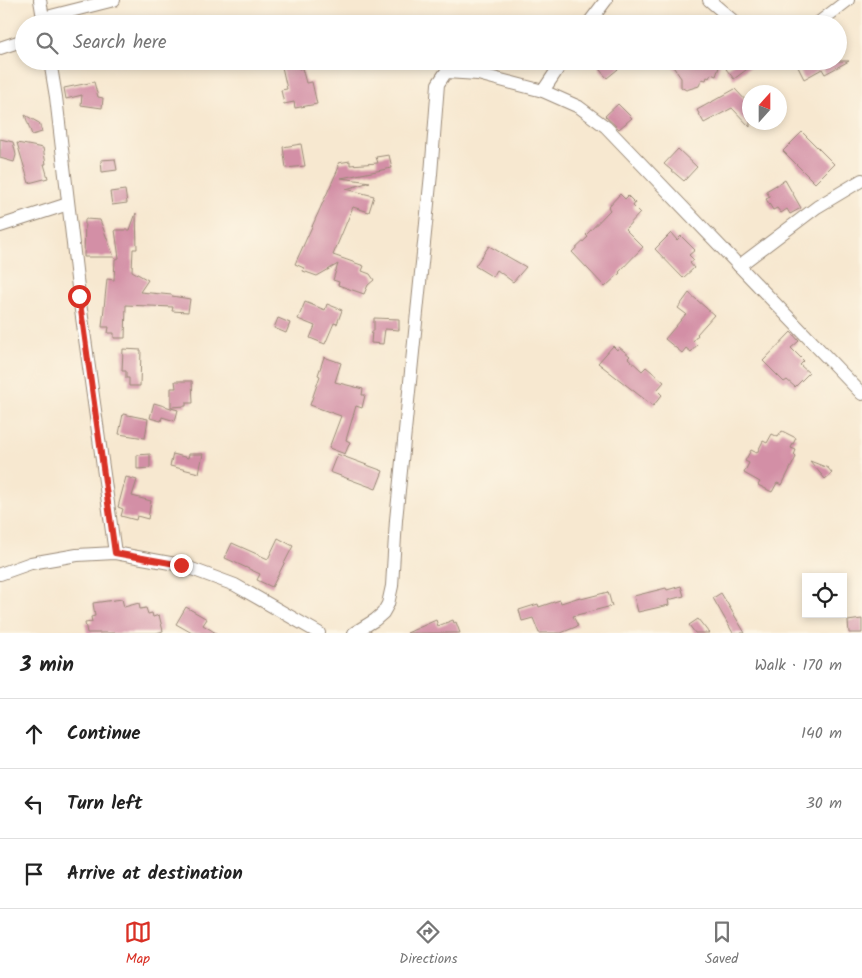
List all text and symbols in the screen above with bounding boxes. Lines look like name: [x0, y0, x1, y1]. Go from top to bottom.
search box: [15, 15, 847, 70]
text: Search here: [73, 28, 167, 58]
icon: search: [33, 29, 61, 57]
north arrow: [742, 85, 787, 130]
route start: [68, 285, 91, 308]
route end: [170, 554, 193, 577]
map controls: [802, 573, 847, 618]
button: locate: [802, 573, 847, 618]
text: 3 min: [20, 649, 74, 682]
text: Walk · 170 m: [754, 653, 842, 678]
text: Continue: [67, 719, 140, 749]
icon: ahead: [20, 720, 48, 748]
text: 140 m: [801, 721, 842, 746]
text: Turn left: [67, 789, 142, 819]
icon: left: [20, 790, 48, 818]
text: 30 m: [806, 791, 842, 816]
text: Arrive at destination: [67, 859, 243, 889]
icon: arrive: [20, 860, 48, 888]
tab: Map: [124, 918, 152, 970]
tab: Directions: [399, 918, 457, 970]
tab: Saved: [705, 918, 738, 970]

